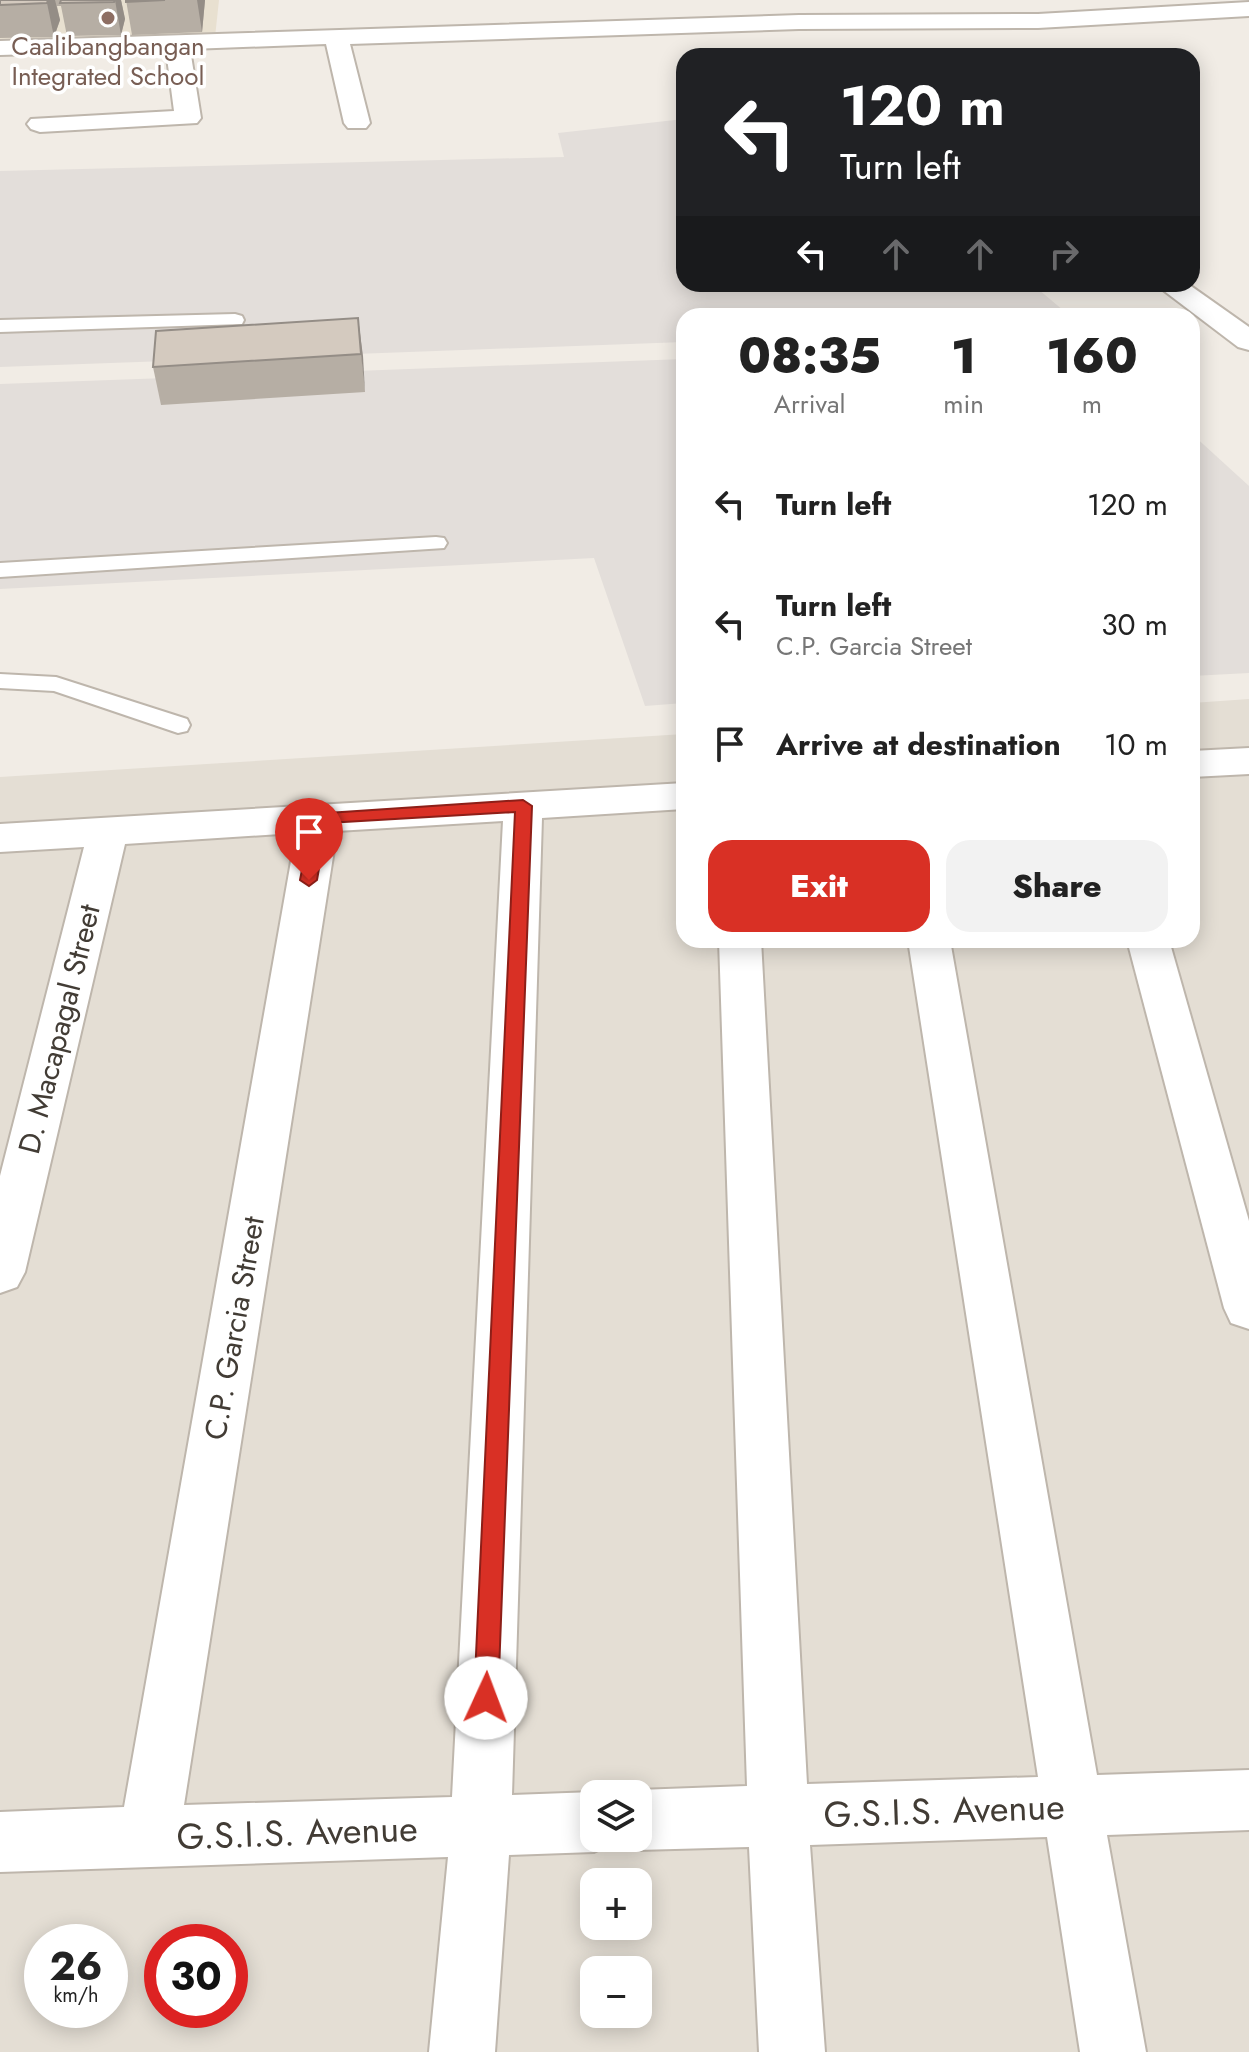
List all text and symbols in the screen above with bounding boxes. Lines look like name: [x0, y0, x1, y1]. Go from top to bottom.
marker: Caalibangbangan Integrated School: [99, 9, 117, 27]
place label: Caalibangbangan Integrated School: [11, 27, 205, 95]
text: 120 m: [840, 65, 1005, 146]
icon: left: [708, 80, 812, 184]
text: Turn left: [840, 140, 961, 192]
icon: left: [790, 232, 834, 276]
icon: ahead: [874, 232, 918, 276]
icon: ahead: [958, 232, 1002, 276]
icon: right: [1042, 232, 1086, 276]
text: 08:35: [738, 322, 881, 391]
text: 1: [951, 322, 976, 391]
text: 160: [1046, 322, 1138, 391]
text: Arrival: [774, 385, 845, 423]
text: min: [943, 385, 984, 423]
text: m: [1082, 385, 1102, 423]
icon: left: [708, 482, 752, 526]
text: Turn left: [776, 483, 891, 526]
text: 120 m: [1087, 483, 1168, 526]
text: Turn left: [776, 584, 891, 627]
icon: left: [708, 602, 752, 646]
text: 30 m: [1101, 603, 1168, 646]
text: C.P. Garcia Street: [776, 627, 972, 665]
icon: arrive: [708, 722, 752, 766]
text: Arrive at destination: [776, 723, 1061, 766]
text: 10 m: [1104, 723, 1168, 766]
pin: [275, 798, 343, 880]
icon: arrive: [287, 810, 331, 854]
button: Exit: [708, 840, 930, 932]
button: Share: [946, 840, 1168, 932]
street label: D. Macapagal Street: [7, 899, 111, 1158]
street label: C.P. Garcia Street: [193, 1212, 275, 1443]
position arrow: [444, 1656, 528, 1740]
map controls: [580, 1780, 652, 2028]
button: layers: [580, 1780, 652, 1852]
street label: G.S.I.S. Avenue: [823, 1780, 1065, 1840]
street label: G.S.I.S. Avenue: [176, 1802, 418, 1862]
button: +: [580, 1868, 652, 1940]
speed limit sign: 30: [144, 1924, 248, 2028]
text: 26: [50, 1937, 103, 1995]
button: −: [580, 1956, 652, 2028]
text: km/h: [53, 1981, 99, 2010]

